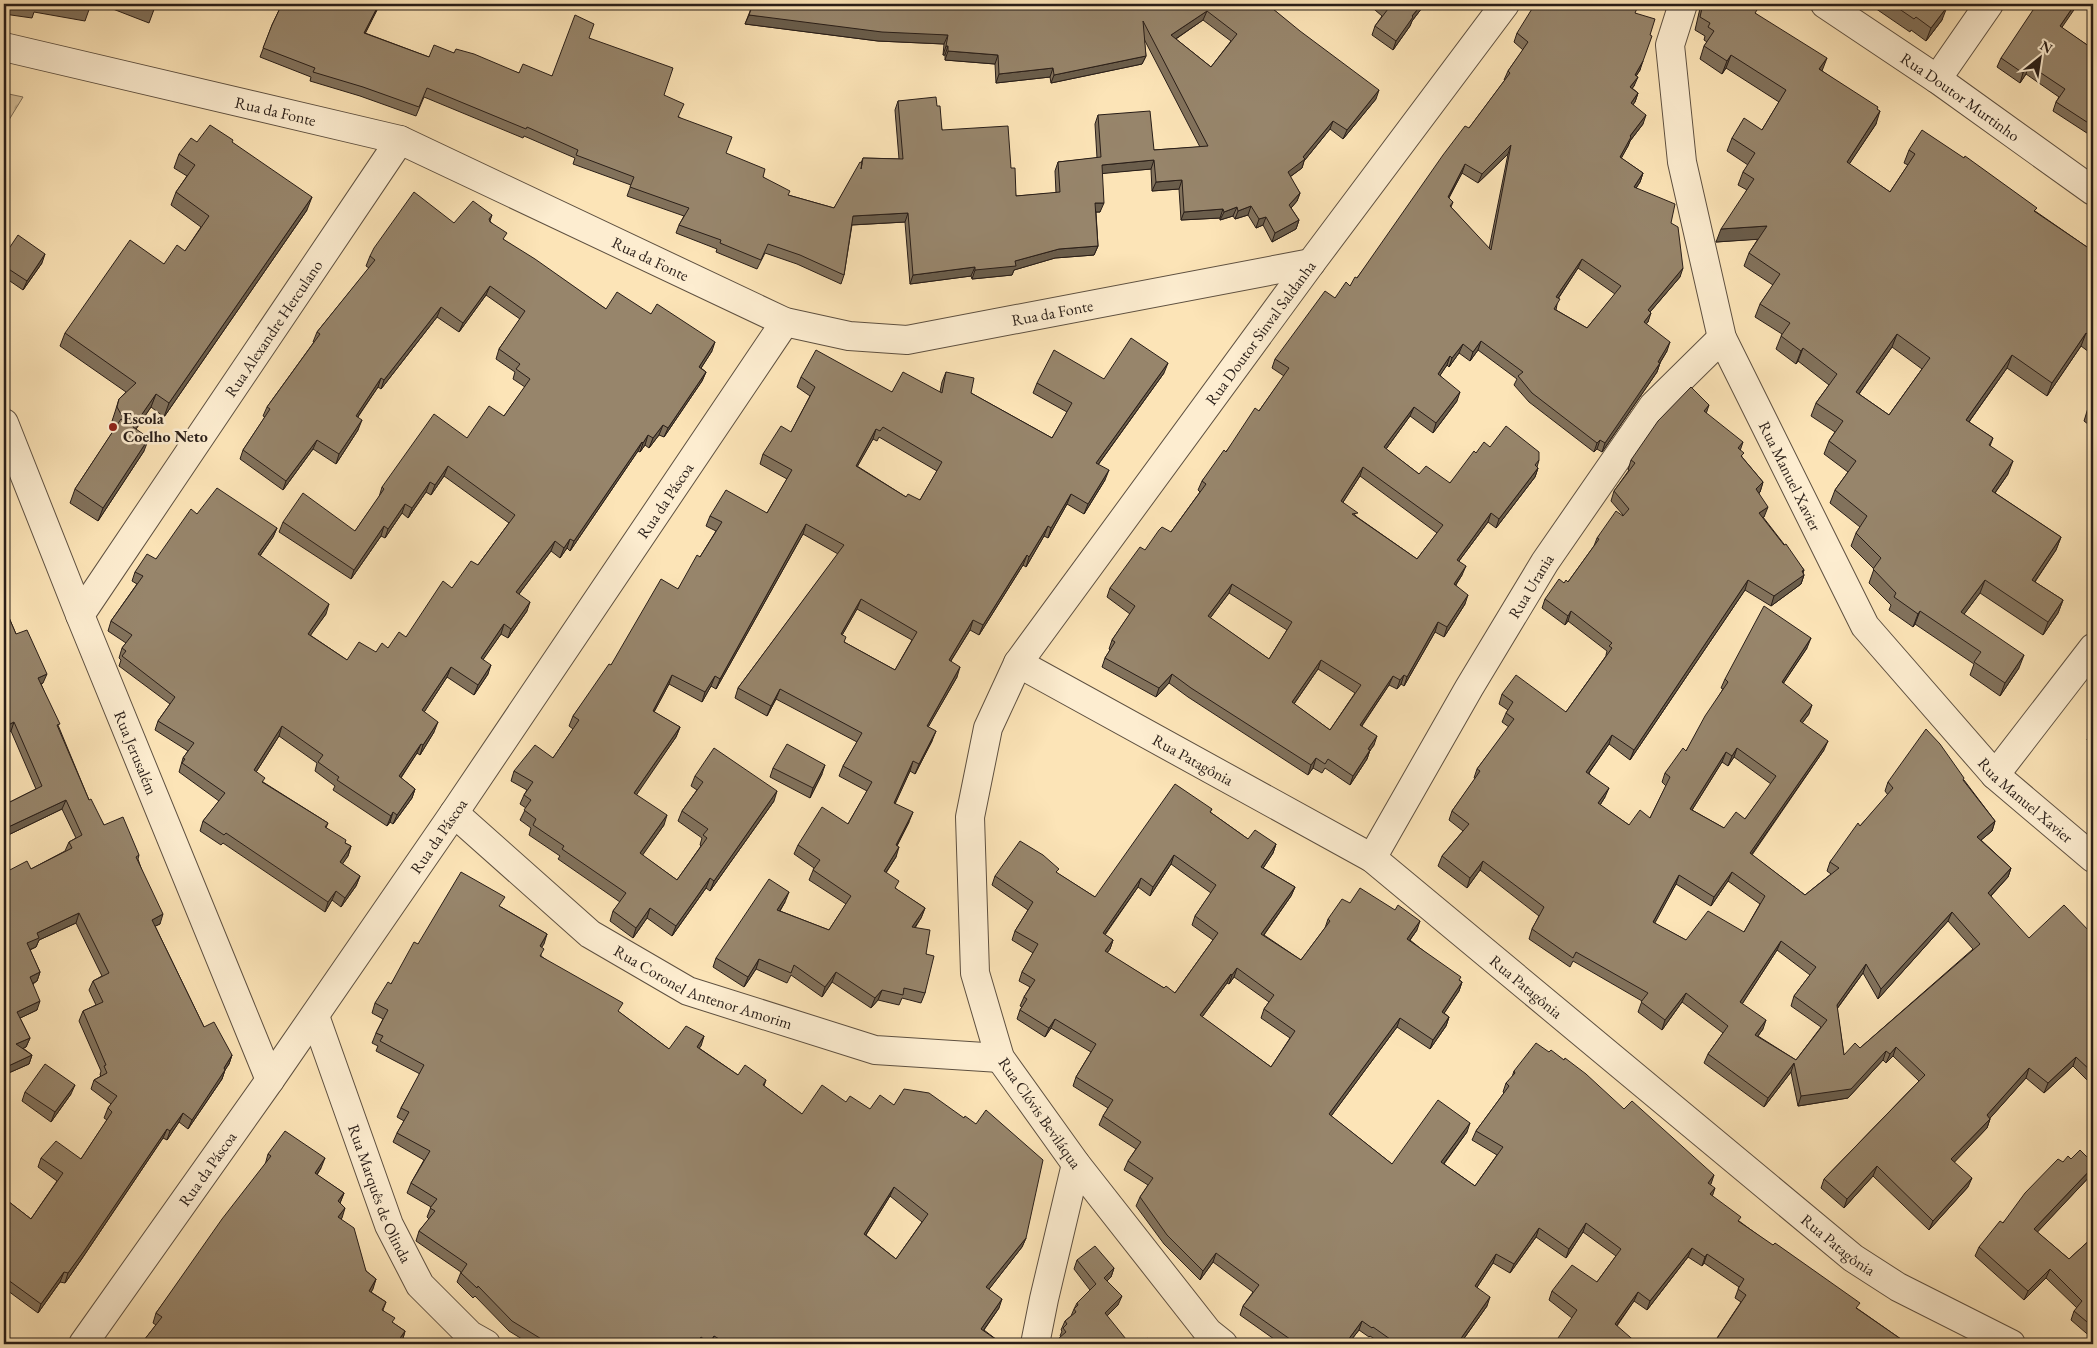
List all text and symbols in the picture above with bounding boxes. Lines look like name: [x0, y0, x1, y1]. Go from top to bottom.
north arrow: [2014, 32, 2064, 82]
text: N: [2037, 36, 2056, 58]
street label: Rua Doutor Murtinho: [1897, 47, 2024, 146]
street label: Rua da Fonte: [233, 91, 318, 130]
street label: Rua da Fonte: [609, 231, 692, 286]
street label: Rua Alexandre Herculano: [220, 255, 327, 401]
street label: Rua Doutor Sinval Saldanha: [1200, 256, 1320, 409]
street label: Rua da Fonte: [1010, 294, 1095, 330]
place label: Escola Coelho Neto: [123, 408, 208, 447]
street label: Rua Manuel Xavier: [1754, 417, 1827, 535]
marker: Escola Coelho Neto: [107, 421, 119, 433]
street label: Rua da Páscoa: [632, 458, 698, 542]
street label: Rua Urania: [1503, 549, 1559, 622]
street label: Rua Jerusalém: [110, 707, 163, 798]
street label: Rua Patagônia: [1149, 729, 1238, 790]
street label: Rua Manuel Xavier: [1974, 753, 2078, 848]
street label: Rua da Páscoa: [405, 794, 472, 878]
street label: Rua Coronel Antenor Amorim: [610, 940, 796, 1034]
street label: Rua Patagônia: [1486, 950, 1568, 1023]
street label: Rua Clóvis Beviláqua: [994, 1053, 1087, 1173]
street label: Rua Marquês de Olinda: [344, 1121, 417, 1267]
street label: Rua da Páscoa: [174, 1127, 241, 1210]
street label: Rua Patagônia: [1797, 1209, 1880, 1281]

